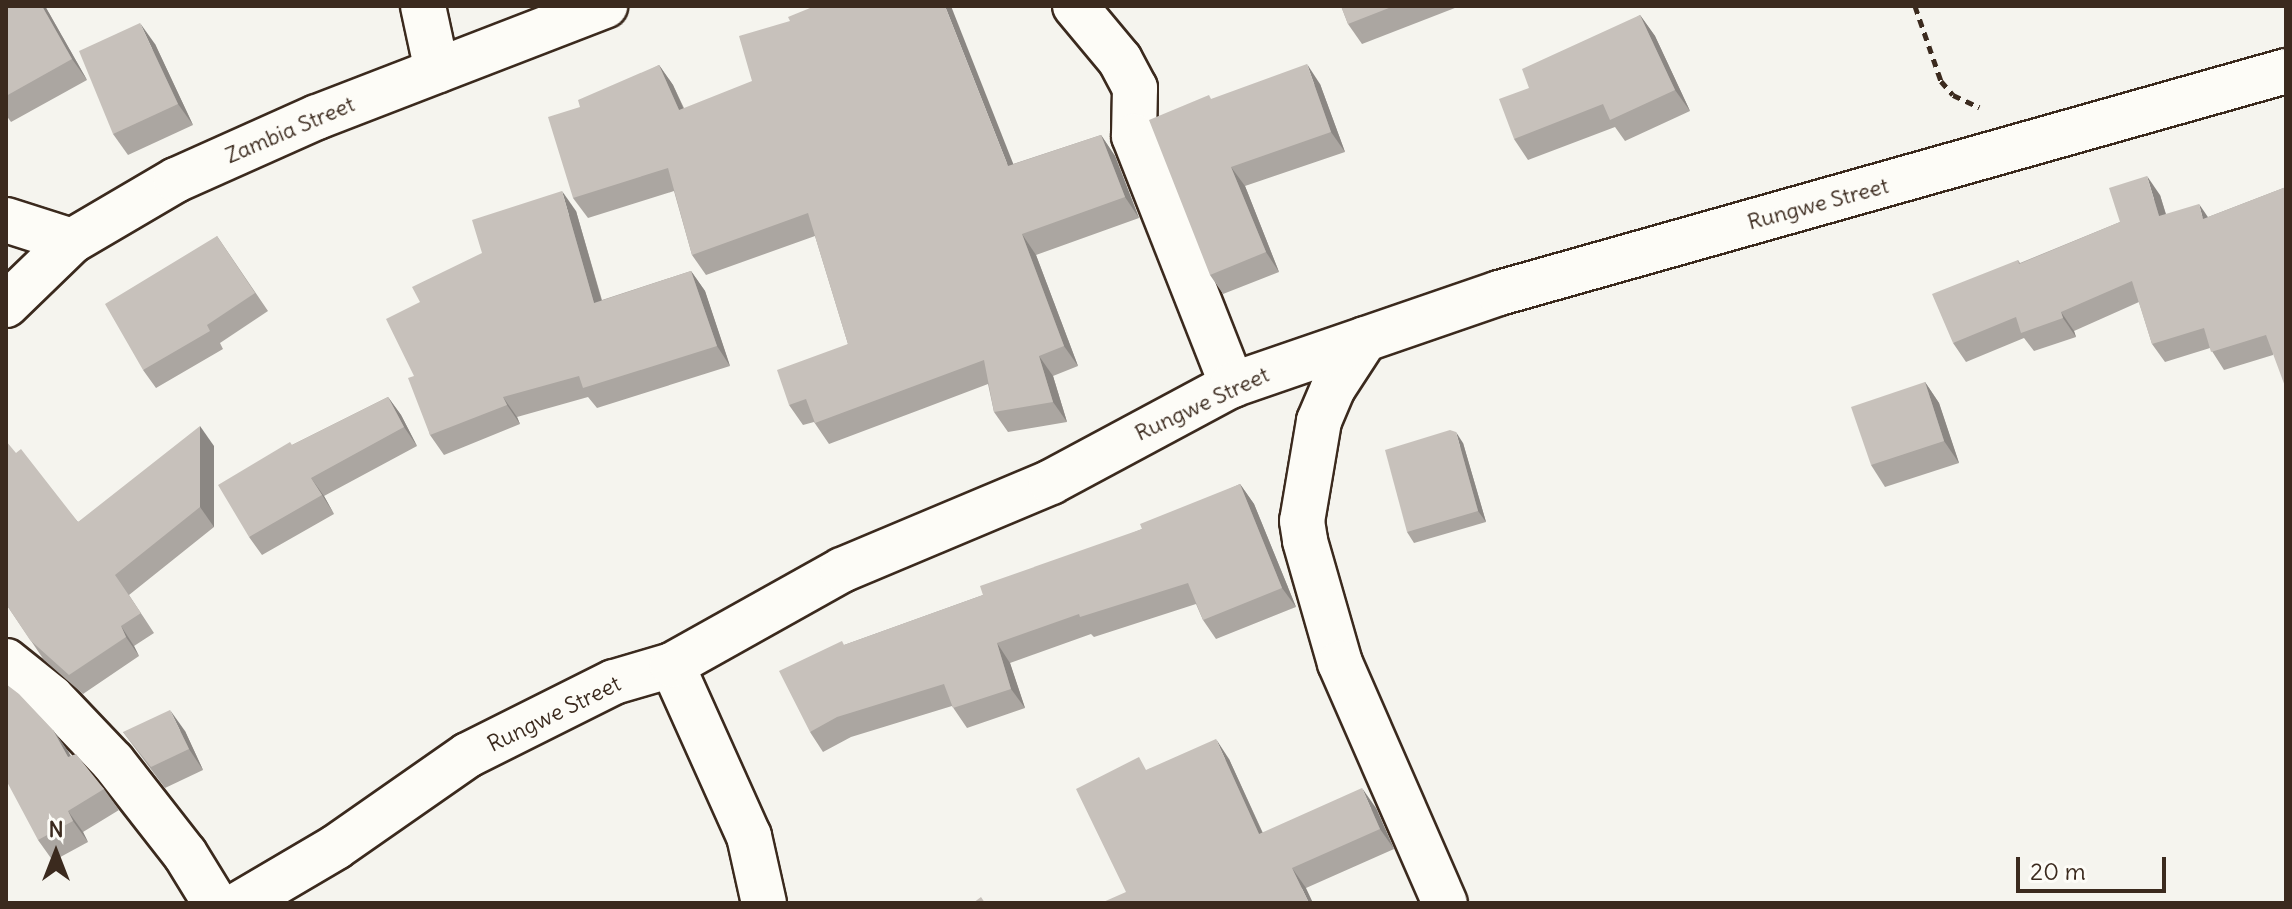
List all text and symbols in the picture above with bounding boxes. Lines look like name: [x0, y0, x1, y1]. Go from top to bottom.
street label: Zambia Street: [222, 91, 358, 169]
street label: Rungwe Street: [1745, 173, 1891, 235]
street label: Rungwe Street: [1131, 361, 1273, 447]
street label: Rungwe Street: [483, 670, 625, 758]
north arrow: [16, 813, 96, 893]
text: N: [48, 815, 64, 843]
scale bar: [2020, 841, 2170, 891]
text: 20 m: [2030, 856, 2086, 886]

